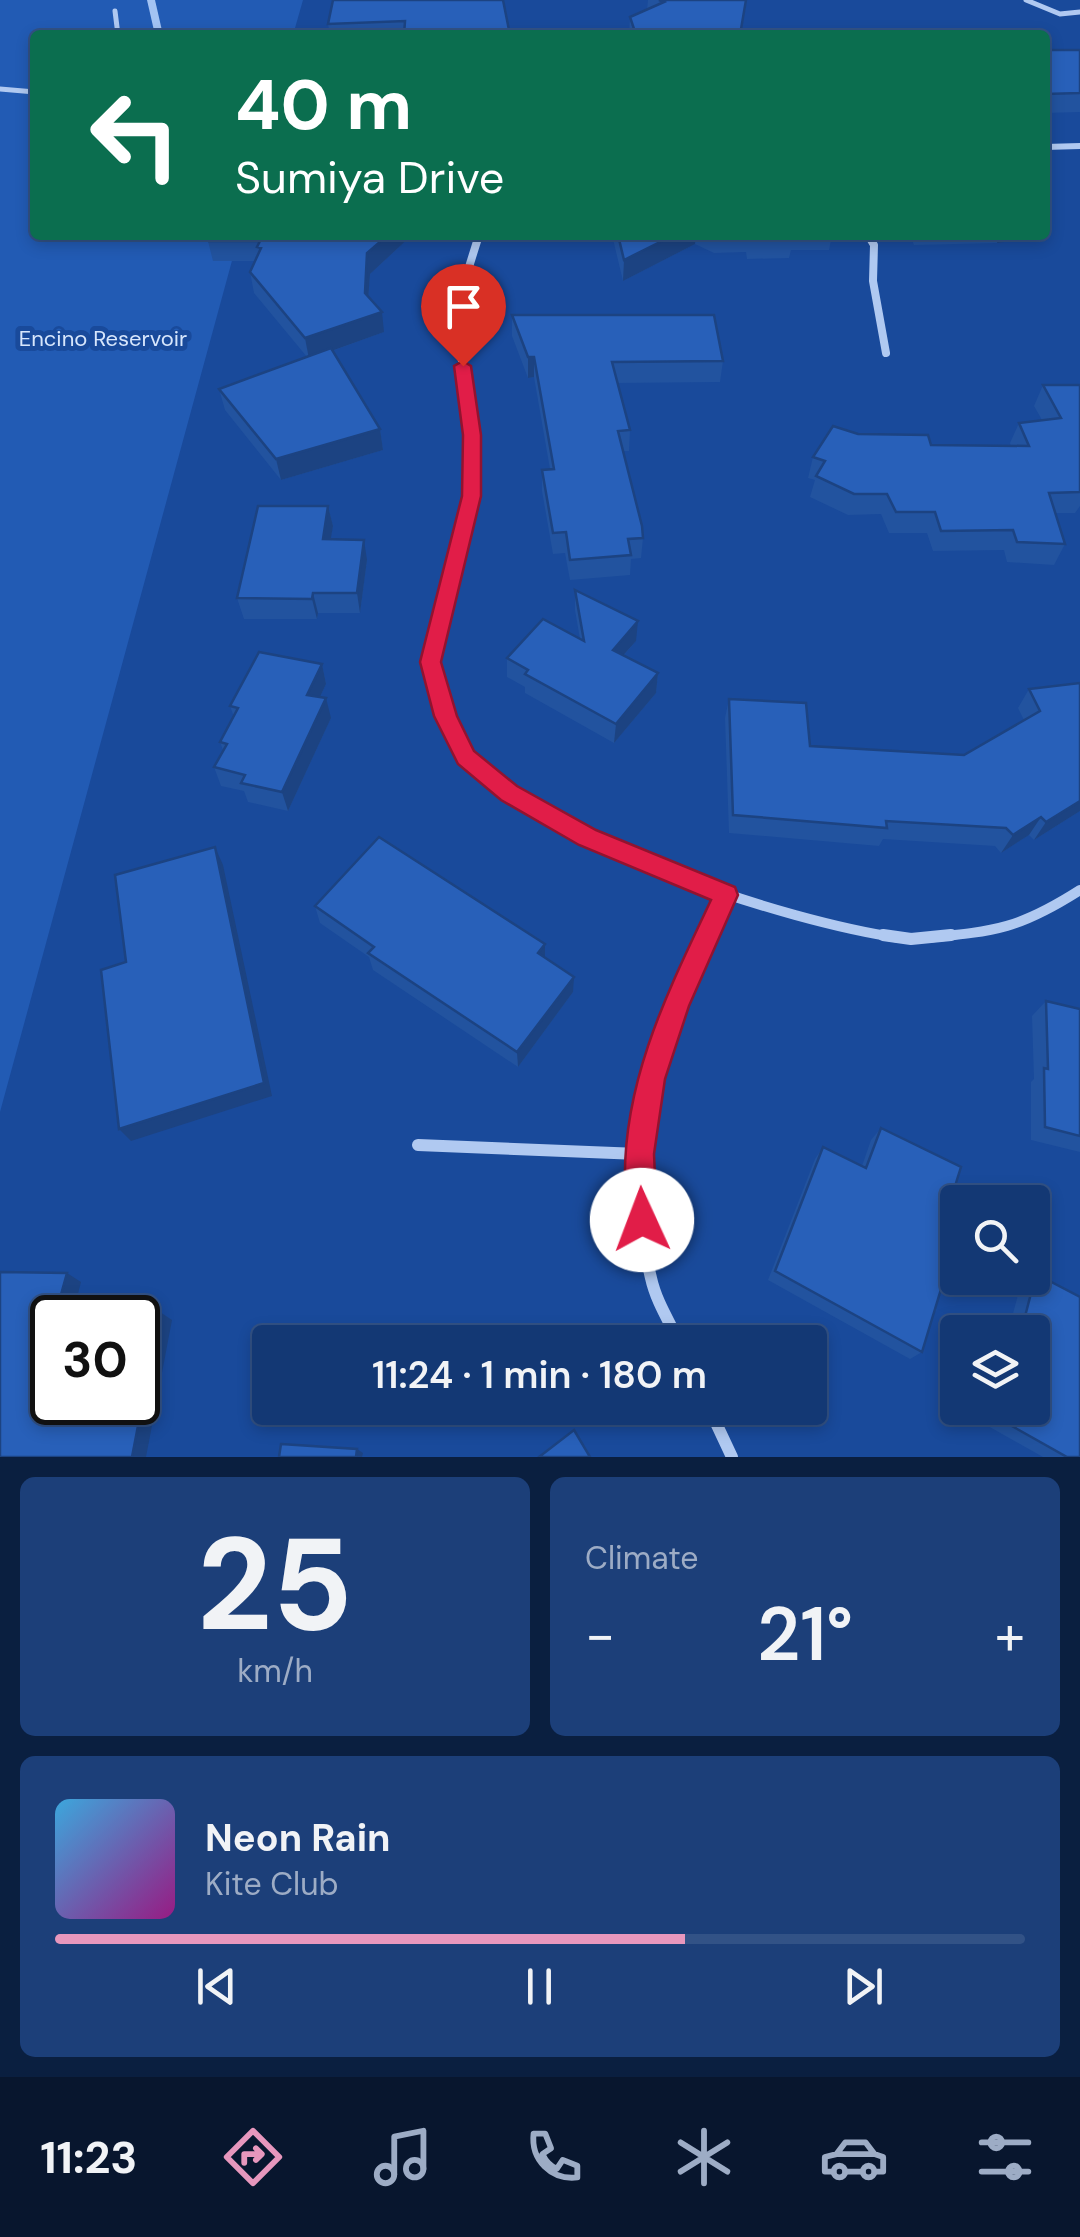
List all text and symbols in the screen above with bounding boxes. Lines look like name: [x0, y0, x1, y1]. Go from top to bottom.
text: 40 m: [235, 60, 412, 151]
icon: left: [70, 70, 200, 200]
text: Sumiya Drive: [235, 148, 504, 207]
pin: [421, 264, 506, 367]
icon: arrive: [436, 279, 491, 334]
park label: Encino Reservoir: [19, 324, 187, 353]
position arrow: [590, 1168, 694, 1272]
map controls: [940, 1185, 1050, 1425]
button: search: [940, 1185, 1050, 1295]
speed limit sign: 30: [30, 1295, 160, 1425]
button: layers: [940, 1315, 1050, 1425]
text: 11:24 · 1 min · 180 m: [372, 1350, 707, 1400]
text: 25: [197, 1500, 353, 1669]
text: Climate: [585, 1537, 699, 1579]
text: 21°: [757, 1586, 853, 1683]
text: −: [585, 1599, 615, 1671]
text: +: [995, 1599, 1025, 1671]
text: km/h: [237, 1650, 313, 1692]
text: Neon Rain: [205, 1813, 390, 1863]
text: Kite Club: [205, 1863, 339, 1905]
icon: previous: [189, 1959, 244, 2014]
icon: pause: [512, 1959, 567, 2014]
icon: next: [836, 1959, 891, 2014]
icon: directions: [218, 2122, 288, 2192]
icon: music: [368, 2122, 438, 2192]
icon: phone: [519, 2122, 589, 2192]
icon: climate: [669, 2122, 739, 2192]
icon: car: [819, 2122, 889, 2192]
icon: filters: [970, 2122, 1040, 2192]
text: 11:23: [40, 2128, 137, 2187]

